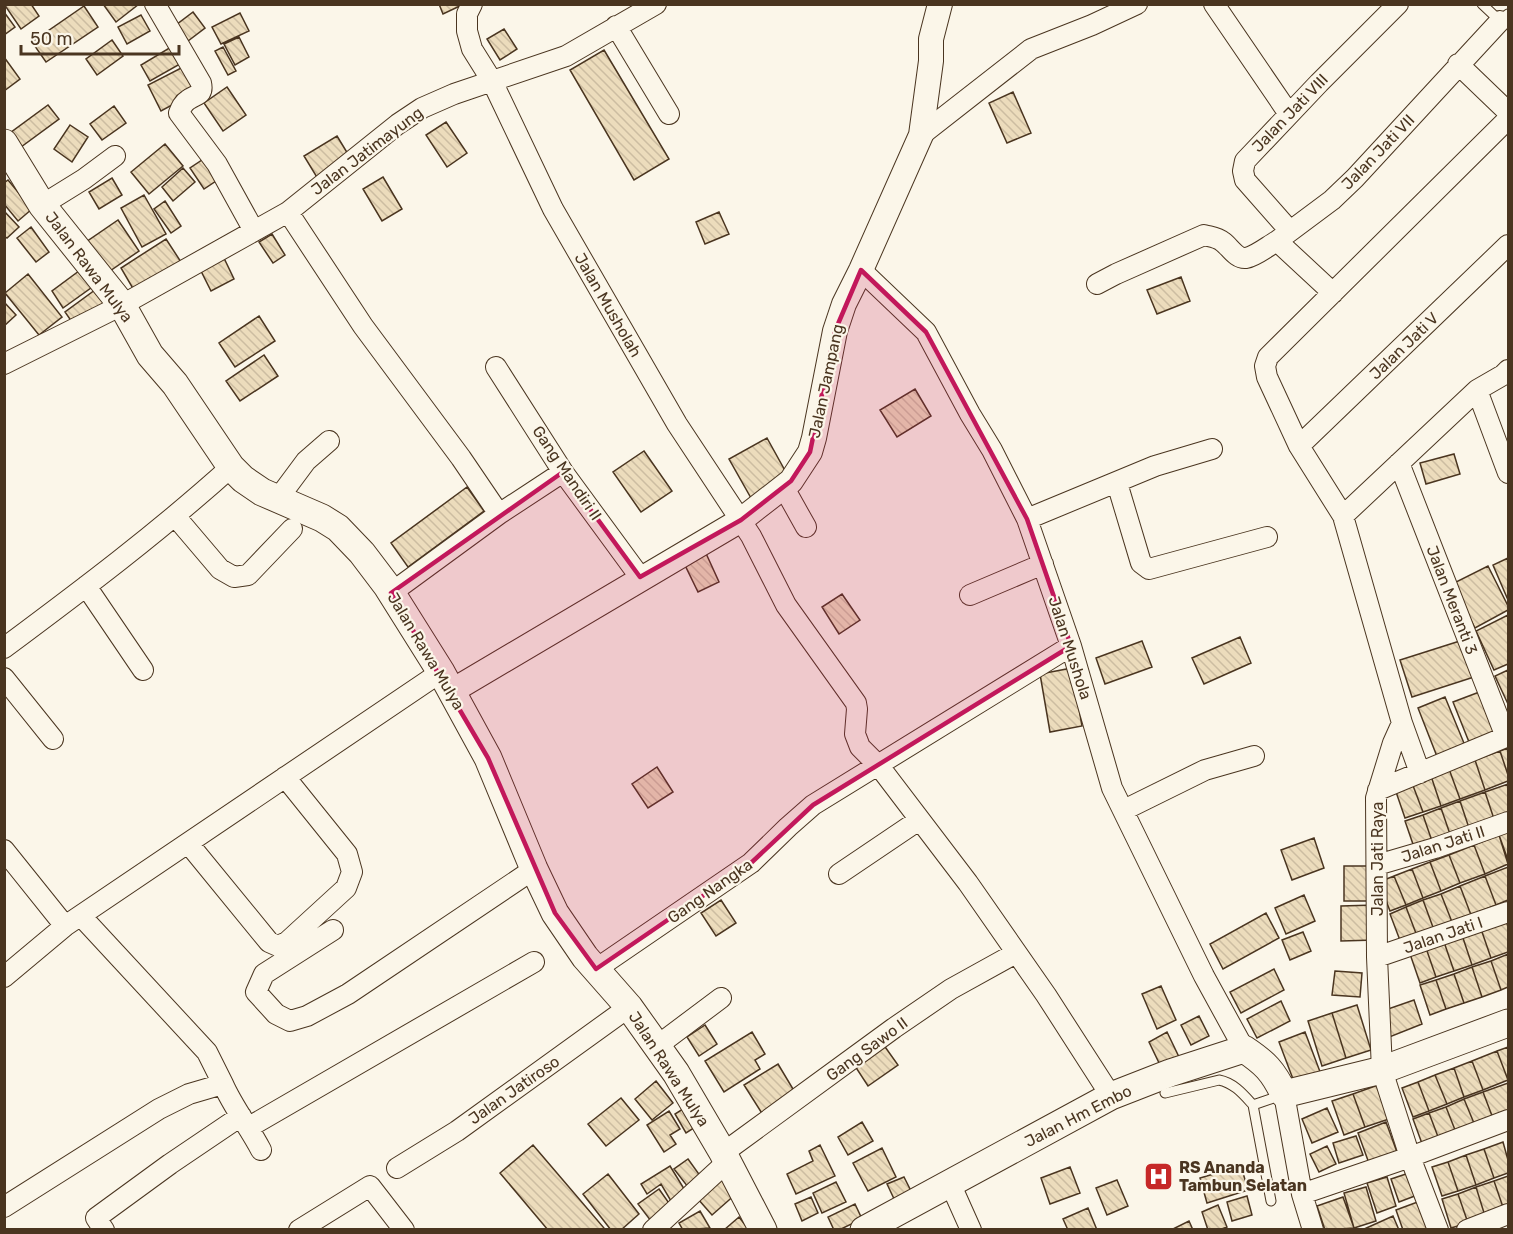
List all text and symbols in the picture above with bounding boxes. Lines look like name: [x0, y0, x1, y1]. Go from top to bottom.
scale bar: [21, 18, 178, 56]
text: 50 m: [30, 28, 73, 50]
street label: Jalan Jati VIII: [1248, 70, 1332, 156]
street label: Jalan Jatimayung: [307, 103, 427, 199]
street label: Jalan Jati VII: [1338, 111, 1418, 193]
street label: Jalan Rawa Mulya: [41, 208, 137, 326]
street label: Jalan Musholah: [570, 250, 646, 360]
street label: Jalan Jati V: [1366, 309, 1442, 383]
street label: Jalan Jampang: [805, 322, 847, 440]
street label: Gang Mandiri II: [528, 422, 606, 524]
street label: Jalan Meranti 3: [1423, 543, 1481, 657]
street label: Jalan Rawa Mulya: [383, 589, 469, 713]
street label: Jalan Mushola: [1044, 594, 1096, 702]
street label: Jalan Jati Raya: [1368, 802, 1387, 916]
street label: Jalan Jati II: [1399, 822, 1487, 866]
street label: Gang Nangka: [664, 855, 756, 927]
street label: Jalan Jati I: [1401, 913, 1485, 957]
street label: Jalan Rawa Mulya: [625, 1008, 713, 1130]
street label: Gang Sawo II: [823, 1013, 911, 1085]
street label: Jalan Jatiroso: [465, 1052, 563, 1128]
street label: Jalan Hm Embo: [1021, 1081, 1135, 1151]
place label: RS Ananda Tambun Selatan: [1179, 1158, 1307, 1195]
hospital icon: RS Ananda Tambun Selatan: [1142, 1160, 1174, 1192]

